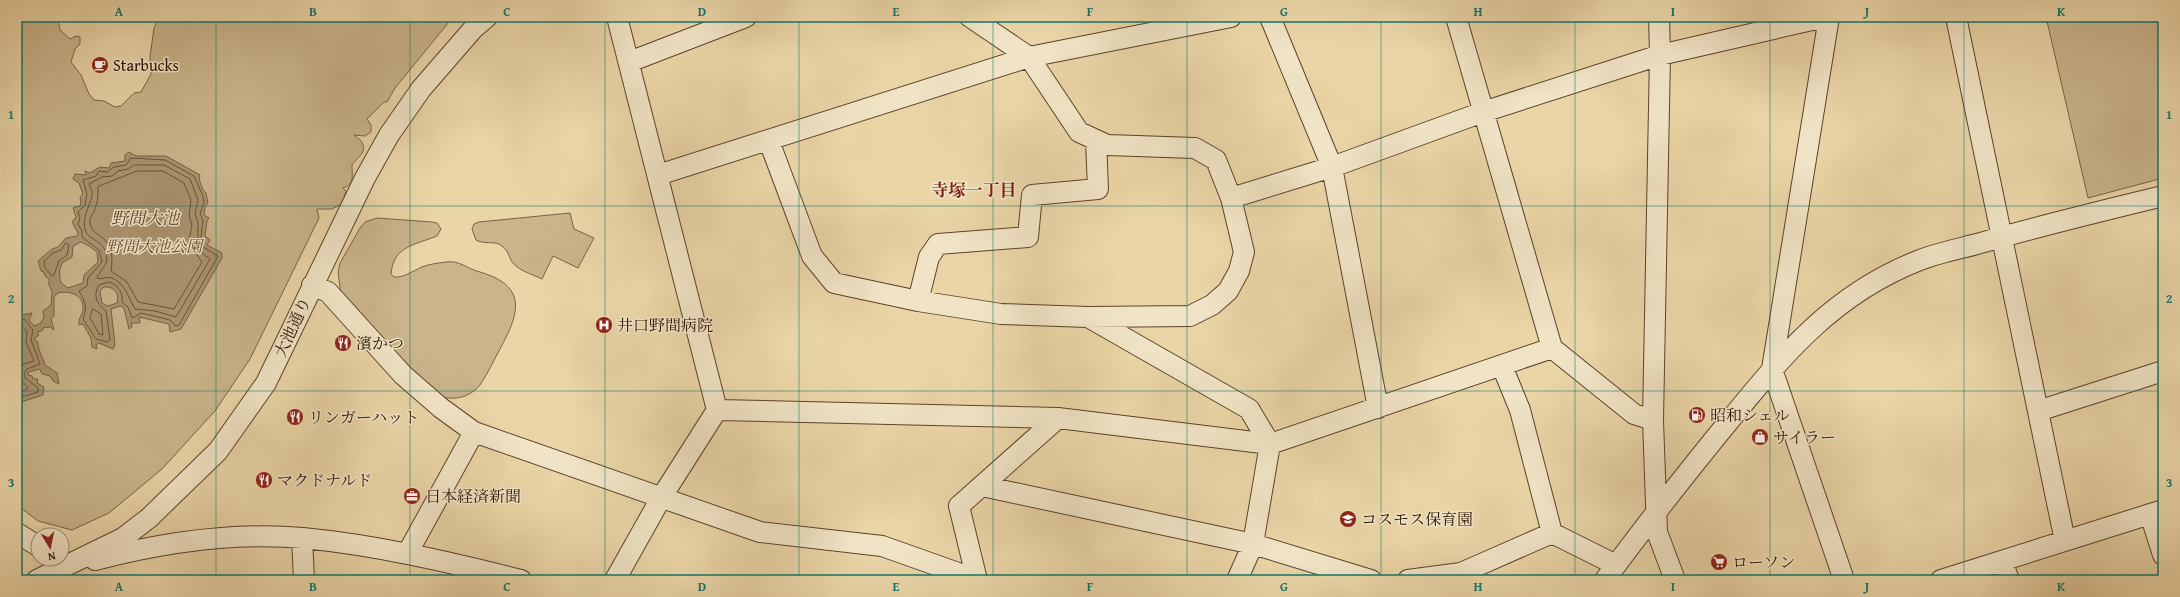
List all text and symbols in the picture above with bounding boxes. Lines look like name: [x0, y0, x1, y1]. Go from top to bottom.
text: A: [115, 2, 124, 21]
text: B: [309, 2, 317, 21]
text: C: [503, 2, 511, 21]
text: D: [698, 2, 706, 21]
text: E: [893, 2, 900, 21]
text: F: [1087, 2, 1094, 21]
text: G: [1280, 2, 1288, 21]
text: H: [1473, 2, 1483, 21]
text: I: [1671, 2, 1675, 21]
text: J: [1863, 2, 1870, 21]
text: K: [2057, 2, 2066, 21]
place label: Starbucks: [113, 53, 179, 77]
cafe icon: Starbucks: [90, 55, 110, 75]
text: 1: [8, 105, 14, 124]
text: 1: [2166, 105, 2172, 124]
district label: 寺塚一丁目: [932, 177, 1017, 202]
water label: 野間大池: [111, 205, 181, 230]
park label: 野間大池公園: [106, 234, 205, 258]
text: 2: [8, 289, 15, 308]
text: 2: [2166, 289, 2173, 308]
street label: 大池通り: [268, 293, 316, 361]
place label: 井口野間病院: [617, 313, 713, 337]
hospital icon: 井口野間病院: [594, 315, 614, 335]
place label: 濱かつ: [356, 331, 404, 355]
restaurant icon: 濱かつ: [333, 333, 353, 353]
place label: 昭和シェル: [1710, 403, 1790, 427]
place label: リンガーハット: [308, 405, 419, 429]
fuel station icon: 昭和シェル: [1687, 405, 1707, 425]
restaurant icon: リンガーハット: [285, 407, 305, 427]
place label: サイラー: [1773, 425, 1836, 449]
shop icon: サイラー: [1750, 427, 1770, 447]
place label: マクドナルド: [277, 468, 372, 492]
restaurant icon: マクドナルド: [254, 470, 274, 490]
text: 3: [8, 473, 14, 492]
text: 3: [2166, 473, 2172, 492]
place label: 日本経済新聞: [425, 484, 521, 508]
office icon: 日本経済新聞: [402, 486, 422, 506]
place label: コスモス保育園: [1361, 507, 1473, 531]
school or university icon: コスモス保育園: [1338, 509, 1358, 529]
north arrow: [30, 527, 70, 567]
text: N: [46, 548, 57, 565]
place label: ローソン: [1732, 550, 1795, 574]
supermarket icon: ローソン: [1709, 552, 1729, 572]
text: A: [115, 577, 124, 596]
text: B: [309, 577, 317, 596]
text: C: [503, 577, 511, 596]
text: D: [698, 577, 706, 596]
text: E: [893, 577, 900, 596]
text: F: [1087, 577, 1094, 596]
text: G: [1280, 577, 1288, 596]
text: H: [1473, 577, 1483, 596]
text: I: [1671, 577, 1675, 596]
text: J: [1863, 577, 1870, 596]
text: K: [2057, 577, 2066, 596]

